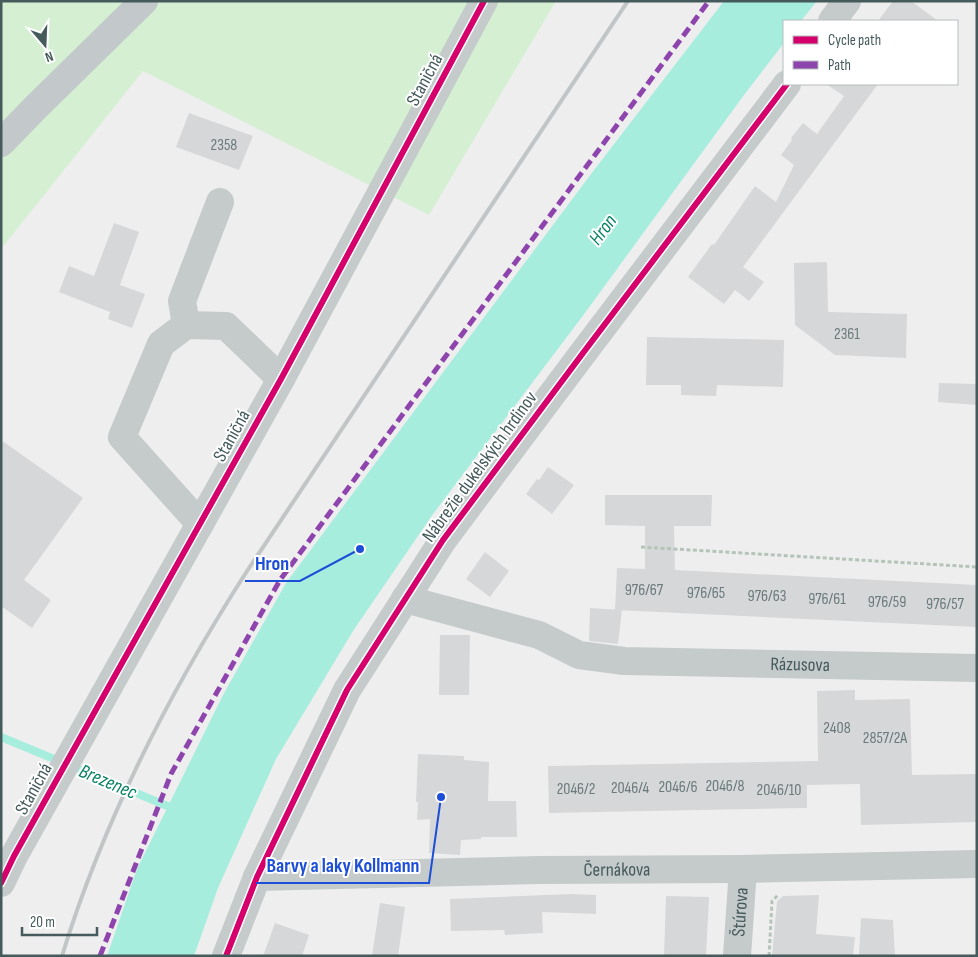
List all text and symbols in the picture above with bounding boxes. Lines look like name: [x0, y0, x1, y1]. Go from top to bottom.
north arrow: [20, 20, 70, 70]
legend: [783, 20, 958, 85]
text: Cycle path: [828, 31, 881, 50]
text: N: [43, 48, 55, 66]
street label: Staničná: [402, 50, 448, 110]
text: Path: [828, 56, 851, 75]
house number: 2358: [211, 136, 237, 155]
water label: Hron: [584, 210, 622, 250]
house number: 2361: [834, 325, 860, 344]
street label: Nábrežie dukelských hrdinov: [418, 387, 542, 547]
street label: Staničná: [208, 406, 256, 466]
callout: Hron: [245, 546, 300, 581]
text: Hron: [255, 552, 289, 576]
house number: 976/67: [625, 581, 664, 600]
house number: 976/65: [687, 584, 725, 603]
house number: 976/63: [748, 587, 786, 606]
house number: 976/61: [808, 590, 846, 609]
house number: 976/59: [868, 593, 906, 612]
house number: 976/57: [926, 595, 965, 614]
street label: Rázusova: [770, 652, 830, 677]
house number: 2408: [823, 719, 851, 738]
house number: 2857/2A: [863, 729, 907, 748]
street label: Staničná: [10, 759, 58, 819]
water label: Brezenec: [75, 759, 141, 805]
house number: 2046/8: [705, 777, 745, 796]
house number: 2046/6: [658, 778, 698, 797]
house number: 2046/4: [611, 779, 649, 798]
house number: 2046/2: [557, 780, 595, 799]
house number: 2046/10: [757, 781, 801, 800]
callout: Barvy a laky Kollmann: [256, 848, 429, 883]
text: Barvy a laky Kollmann: [267, 854, 419, 878]
street label: Černákova: [583, 858, 650, 881]
street label: Štúrova: [727, 887, 753, 937]
scale bar: [22, 904, 98, 936]
text: 20 m: [30, 913, 55, 932]

